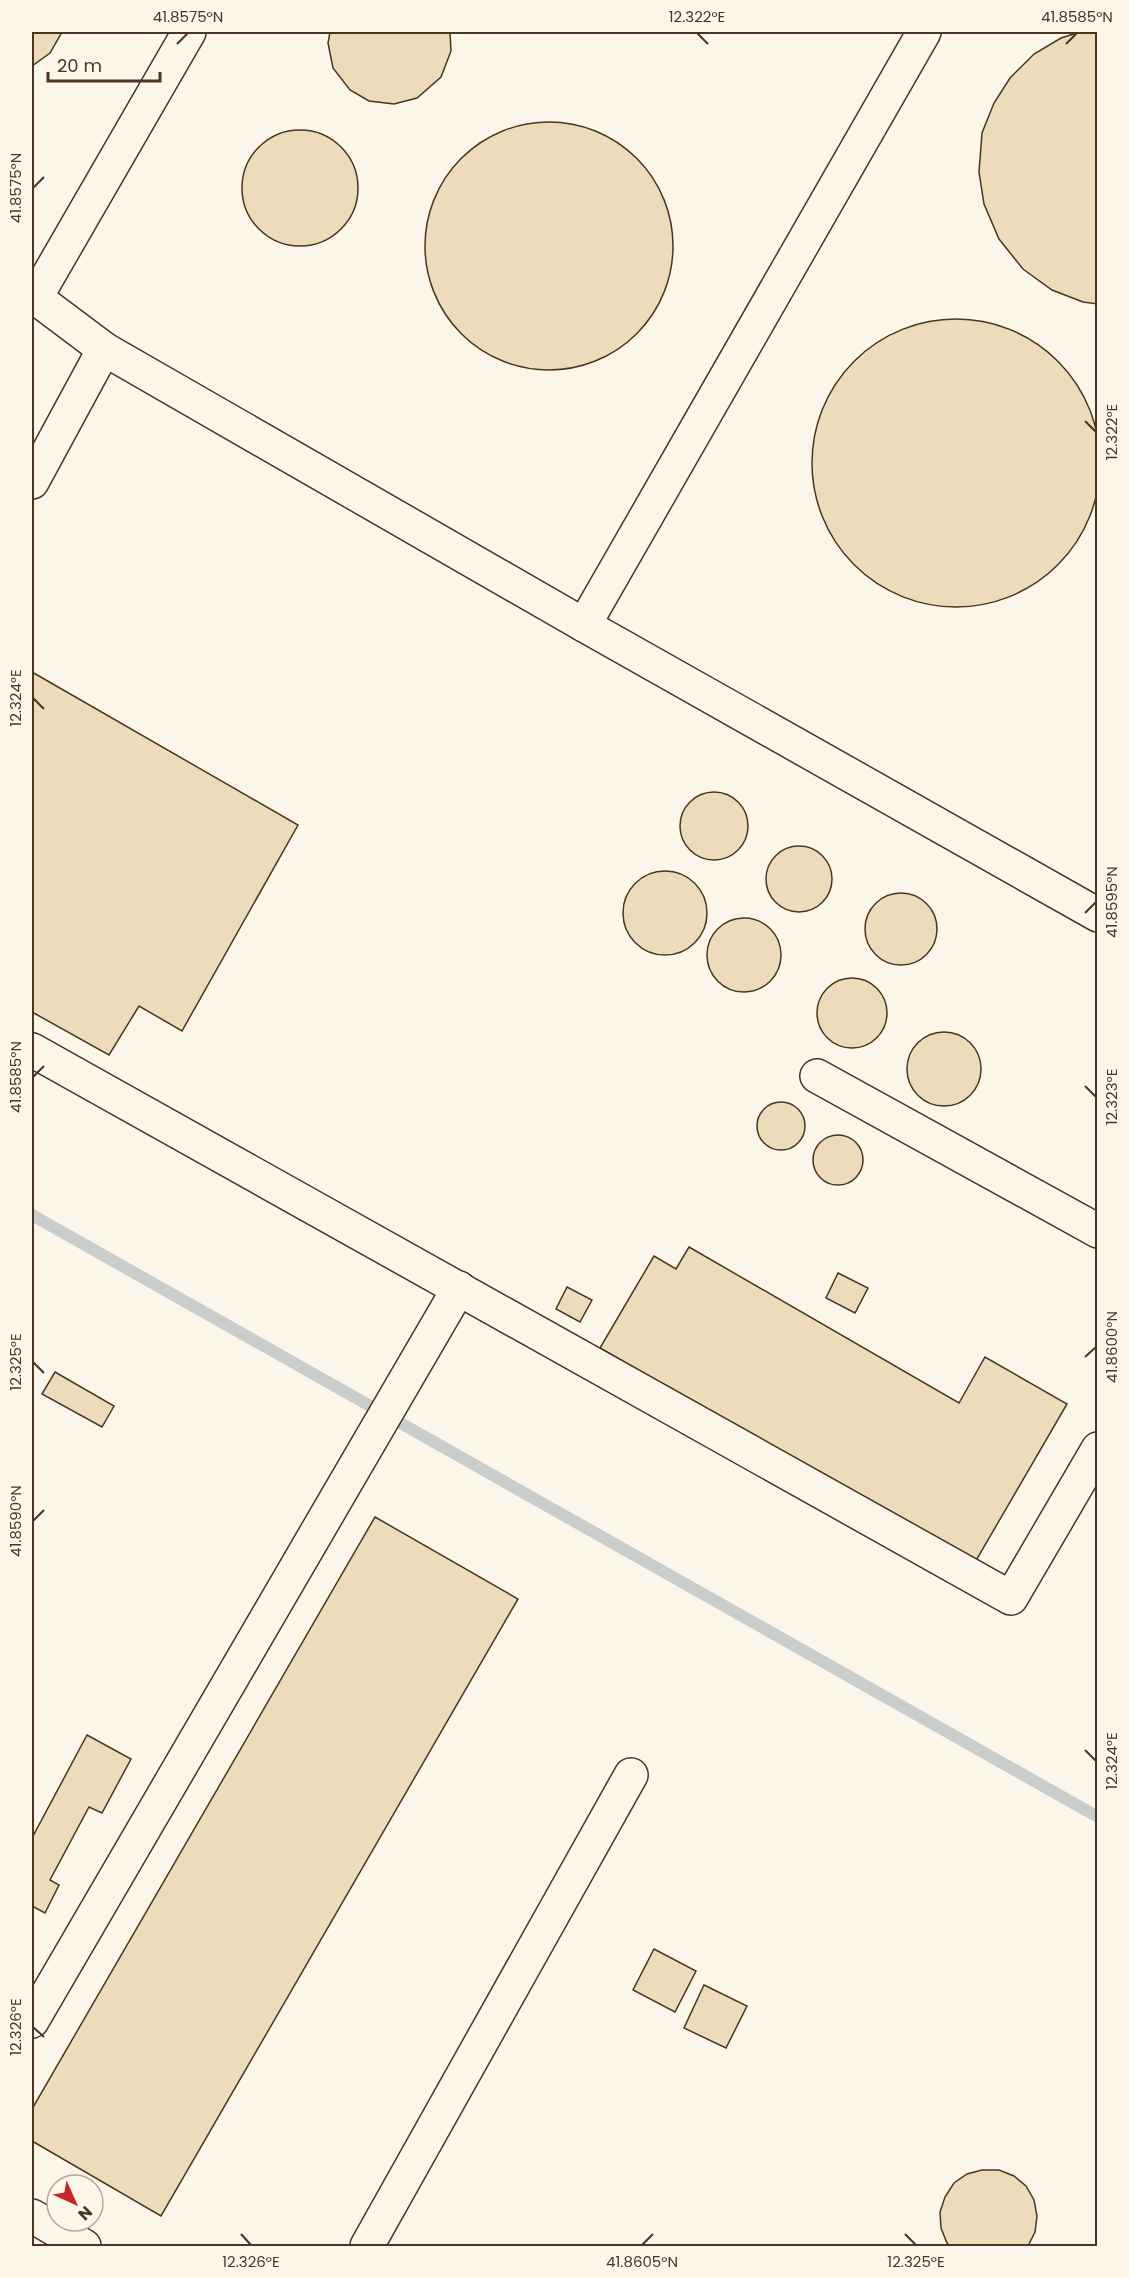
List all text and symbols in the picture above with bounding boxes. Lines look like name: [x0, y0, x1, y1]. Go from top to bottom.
text: 41.8575°N: [153, 6, 223, 27]
text: 12.322°E: [669, 6, 725, 27]
text: 41.8585°N: [1041, 6, 1113, 27]
scale bar: [48, 45, 160, 83]
text: 20 m: [57, 53, 102, 78]
text: 41.8575°N: [5, 153, 26, 223]
text: 12.322°E: [1101, 404, 1122, 460]
text: 12.324°E: [5, 669, 26, 727]
text: 41.8595°N: [1101, 866, 1122, 938]
text: 41.8585°N: [5, 1041, 26, 1113]
text: 12.323°E: [1101, 1069, 1122, 1125]
text: 41.8600°N: [1101, 1311, 1122, 1383]
text: 12.325°E: [5, 1333, 26, 1391]
text: 41.8590°N: [5, 1485, 26, 1557]
text: 12.324°E: [1101, 1732, 1122, 1790]
text: 12.326°E: [5, 1998, 26, 2056]
north arrow: [45, 2173, 105, 2233]
text: N: [73, 2201, 98, 2226]
text: 12.326°E: [222, 2251, 280, 2272]
text: 41.8605°N: [606, 2251, 678, 2272]
text: 12.325°E: [887, 2251, 945, 2272]

